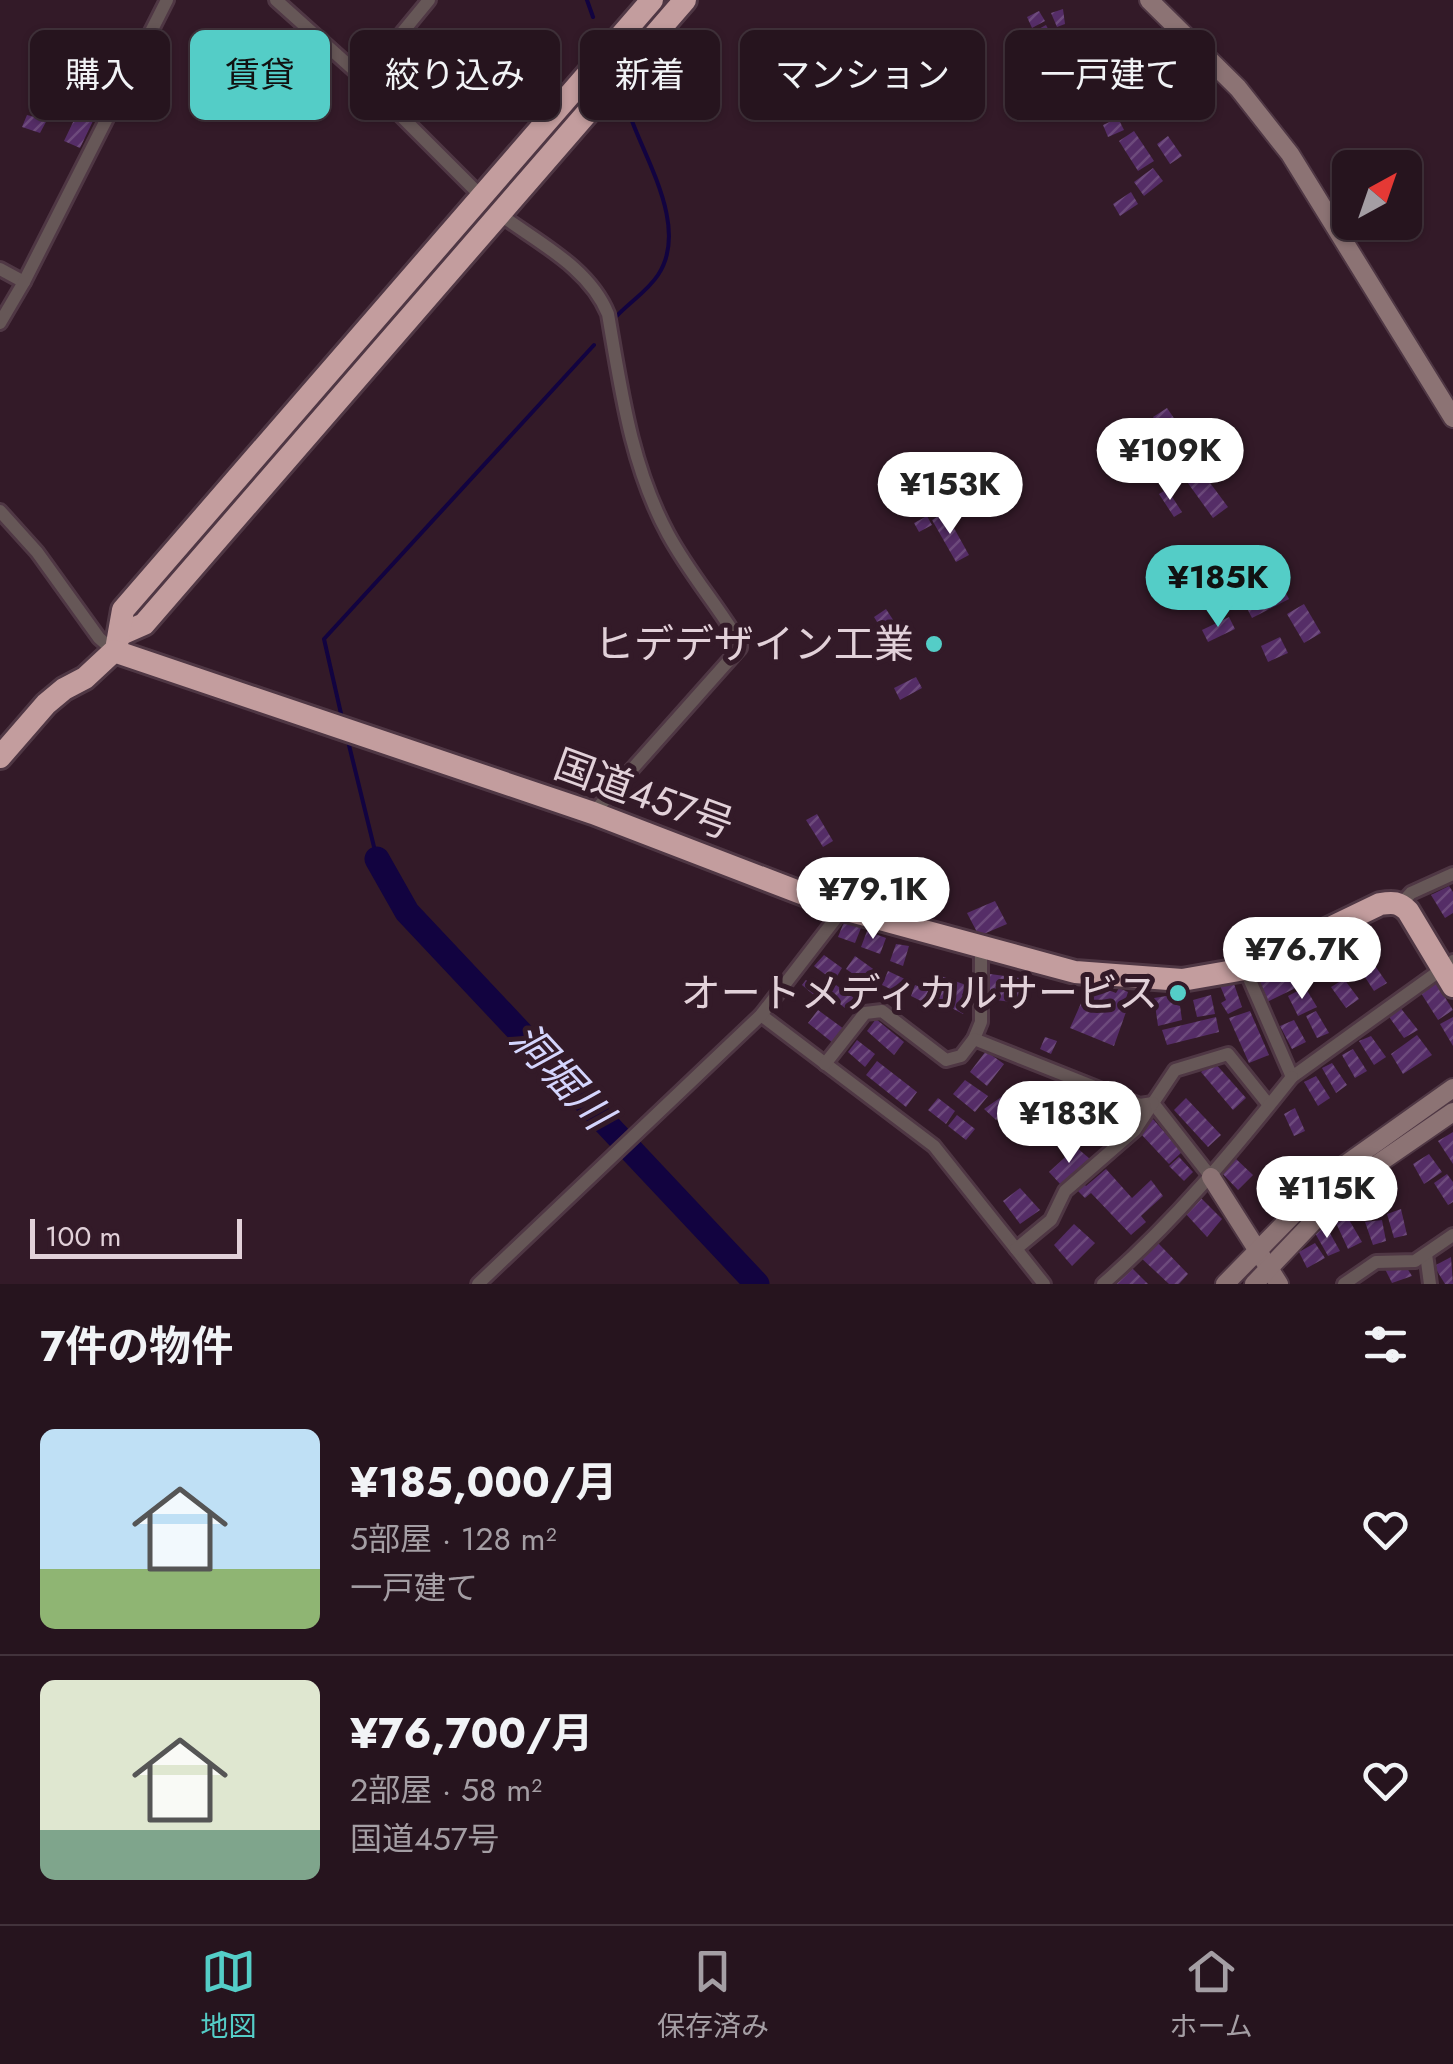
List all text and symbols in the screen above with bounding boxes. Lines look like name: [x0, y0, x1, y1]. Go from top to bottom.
chip: 購入: [30, 30, 170, 120]
chip: 賃貸: [190, 30, 330, 120]
chip: 絞り込み: [350, 30, 560, 120]
chip: 新着: [580, 30, 720, 120]
chip: マンション: [740, 30, 985, 120]
chip: 一戸建て: [1005, 30, 1215, 120]
north arrow: [1332, 150, 1422, 240]
map controls: [1332, 150, 1422, 240]
pin: ¥109K: [1100, 418, 1240, 503]
text: ¥109K: [1119, 427, 1221, 473]
pin: ¥153K: [880, 452, 1020, 537]
text: ¥153K: [900, 461, 1000, 507]
pin: ¥185K: [1148, 545, 1288, 630]
text: ¥185K: [1168, 554, 1268, 600]
place label: ヒデデザイン工業: [594, 615, 914, 673]
marker: ヒデデザイン工業: [923, 633, 945, 655]
street label: 国道457号: [546, 735, 742, 853]
pin: ¥79.1K: [792, 857, 954, 942]
text: ¥79.1K: [819, 866, 927, 912]
pin: ¥76.7K: [1221, 917, 1383, 1002]
text: ¥76.7K: [1245, 926, 1359, 972]
place label: オートメディカルサービス: [681, 964, 1158, 1022]
marker: オートメディカルサービス: [1167, 982, 1189, 1004]
water label: 洞堀川: [496, 1009, 629, 1146]
pin: ¥183K: [999, 1081, 1139, 1166]
text: ¥183K: [1019, 1090, 1119, 1136]
pin: ¥115K: [1257, 1156, 1397, 1241]
text: ¥115K: [1279, 1165, 1376, 1211]
scale bar: [30, 1214, 242, 1258]
text: 100 m: [45, 1216, 121, 1257]
text: 7件の物件: [40, 1316, 233, 1377]
icon: filters: [1358, 1317, 1413, 1372]
text: ¥185,000/月: [350, 1452, 617, 1513]
icon: home: [120, 1469, 240, 1589]
icon: heart: [1358, 1502, 1413, 1557]
text: 5部屋 · 128 m²: [350, 1516, 557, 1562]
text: 一戸建て: [350, 1565, 478, 1611]
text: ¥76,700/月: [350, 1703, 594, 1764]
icon: home: [120, 1720, 240, 1840]
icon: heart: [1358, 1753, 1413, 1808]
text: 2部屋 · 58 m²: [350, 1767, 542, 1813]
text: 国道457号: [350, 1816, 500, 1862]
tab: 地図: [200, 1944, 256, 2047]
tab: 保存済み: [657, 1944, 769, 2047]
tab: ホーム: [1170, 1944, 1253, 2047]

